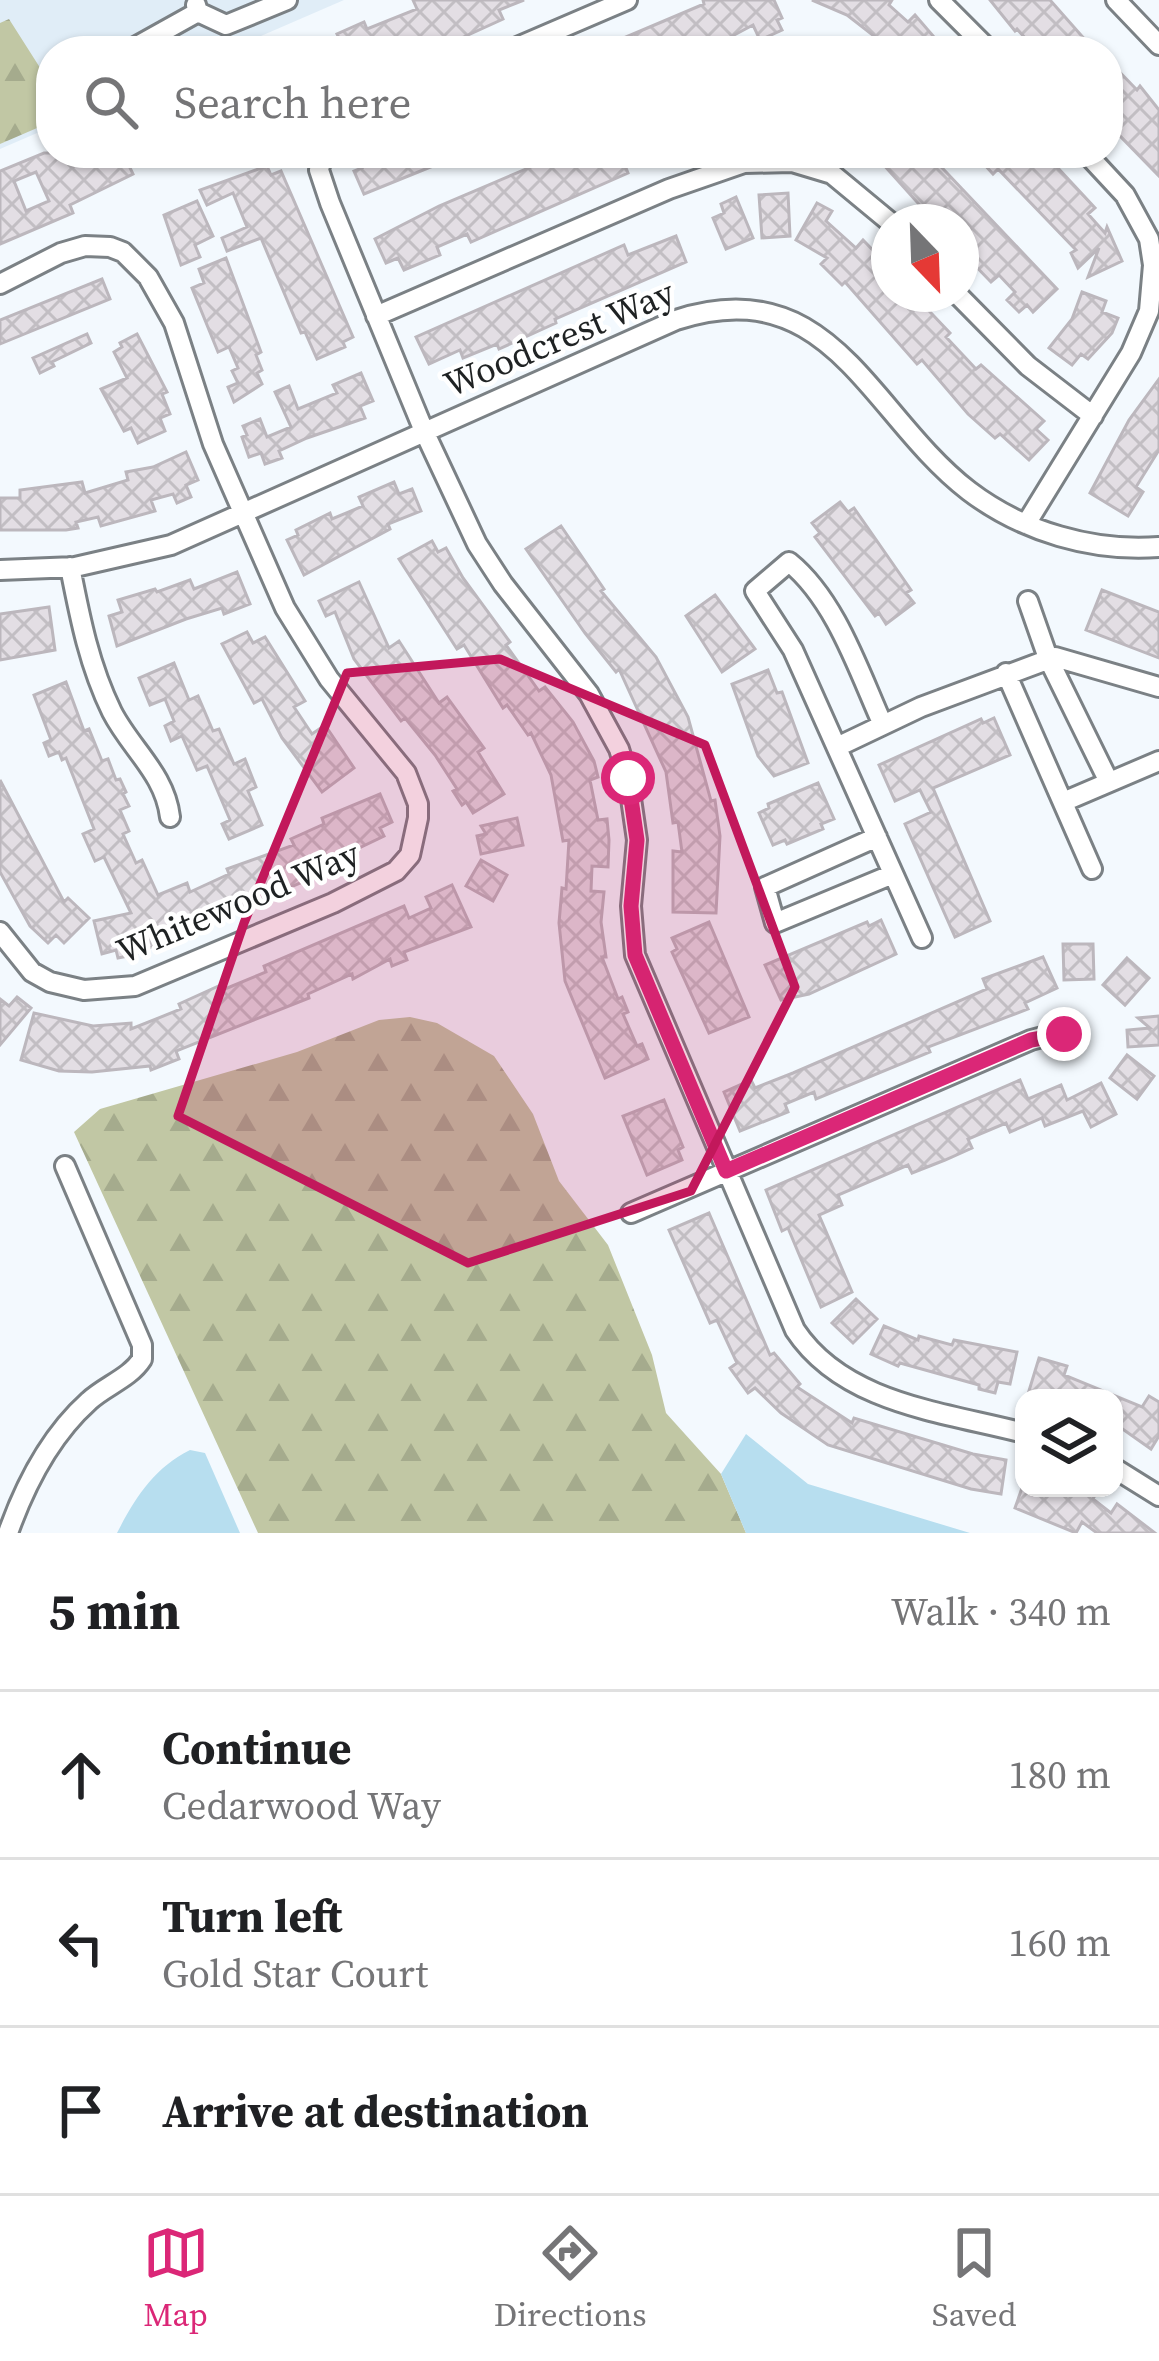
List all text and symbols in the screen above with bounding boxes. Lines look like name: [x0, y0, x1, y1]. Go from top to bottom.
search box: [36, 36, 1123, 168]
icon: search: [78, 69, 144, 135]
text: Search here: [174, 71, 411, 133]
north arrow: [871, 204, 979, 312]
street label: Woodcrest Way: [436, 267, 682, 409]
route start: [601, 751, 655, 805]
street label: Whitewood Way: [109, 829, 367, 975]
route end: [1037, 1007, 1091, 1061]
map controls: [1015, 1389, 1123, 1497]
button: layers: [1015, 1389, 1123, 1497]
text: 5 min: [48, 1576, 180, 1646]
text: Walk · 340 m: [891, 1585, 1111, 1638]
text: Continue: [162, 1717, 351, 1779]
icon: ahead: [48, 1742, 114, 1808]
text: 180 m: [1008, 1748, 1111, 1801]
text: Cedarwood Way: [162, 1779, 441, 1832]
text: Turn left: [162, 1885, 342, 1947]
icon: left: [48, 1910, 114, 1976]
text: 160 m: [1008, 1916, 1111, 1969]
text: Gold Star Court: [162, 1947, 428, 2000]
icon: arrive: [48, 2078, 114, 2144]
text: Arrive at destination: [162, 2080, 589, 2142]
tab: Map: [143, 2220, 209, 2337]
tab: Directions: [494, 2220, 647, 2337]
tab: Saved: [932, 2220, 1016, 2337]

